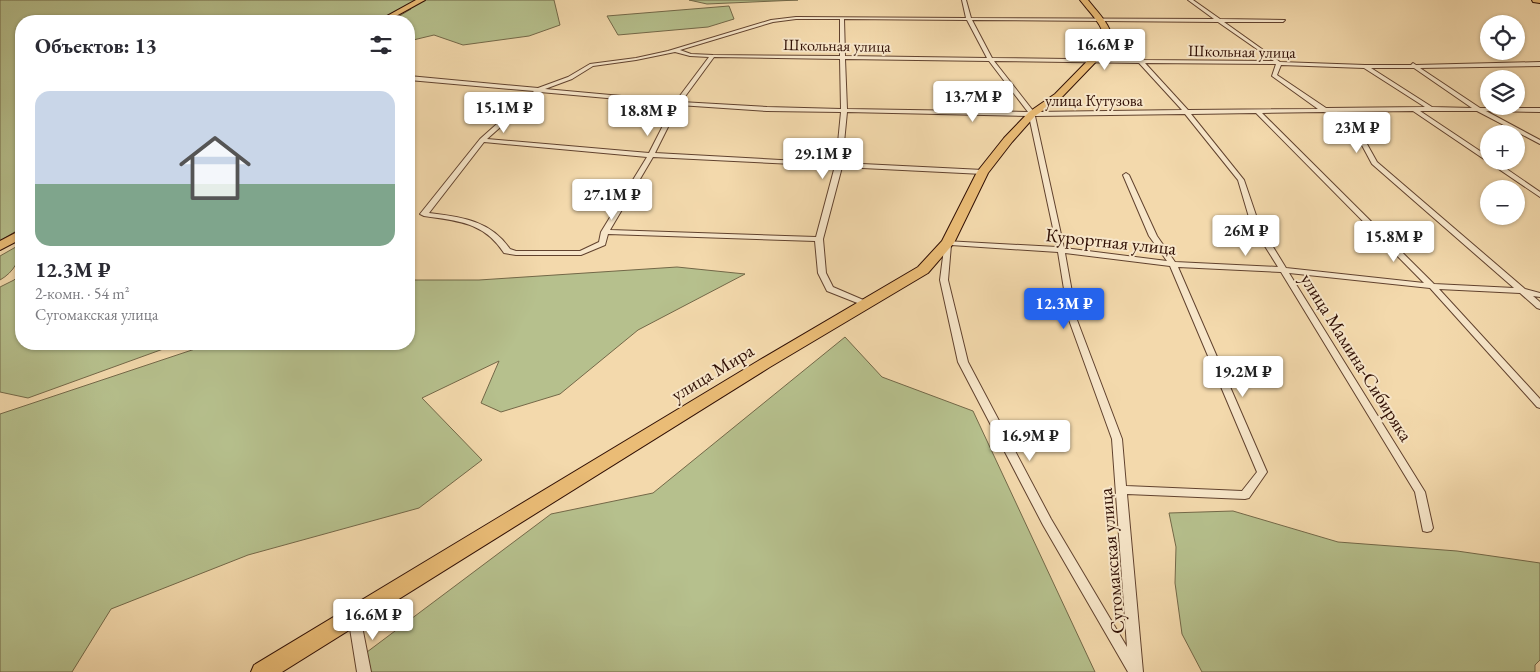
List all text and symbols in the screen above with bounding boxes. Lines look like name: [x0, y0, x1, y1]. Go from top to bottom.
map controls: [1480, 15, 1525, 225]
button: locate: [1480, 15, 1525, 60]
pin: 16.6M ₽: [1059, 28, 1151, 71]
icon: filters: [367, 31, 395, 59]
text: Объектов: 13: [35, 32, 157, 59]
street label: Школьная улица: [783, 34, 892, 57]
text: 16.6M ₽: [1076, 34, 1134, 55]
street label: Школьная улица: [1188, 40, 1297, 63]
button: layers: [1480, 70, 1525, 115]
pin: 13.7M ₽: [927, 80, 1019, 123]
text: 13.7M ₽: [944, 86, 1002, 107]
street label: улица Кутузова: [1045, 90, 1144, 111]
pin: 15.1M ₽: [458, 92, 550, 134]
pin: 18.8M ₽: [602, 94, 694, 137]
text: 15.1M ₽: [475, 97, 533, 118]
text: 18.8M ₽: [619, 100, 677, 121]
pin: 23M ₽: [1322, 112, 1392, 154]
text: 23M ₽: [1334, 117, 1380, 138]
icon: home: [170, 123, 260, 213]
button: +: [1480, 125, 1525, 170]
pin: 29.1M ₽: [777, 138, 869, 180]
text: 29.1M ₽: [794, 143, 852, 164]
pin: 27.1M ₽: [566, 178, 658, 221]
button: −: [1480, 180, 1525, 225]
text: 27.1M ₽: [583, 184, 641, 205]
pin: 26M ₽: [1211, 214, 1281, 257]
text: 26M ₽: [1223, 220, 1269, 241]
pin: 15.8M ₽: [1348, 220, 1440, 263]
street label: Курортная улица: [1044, 222, 1178, 261]
text: 15.8M ₽: [1365, 226, 1423, 247]
text: 12.3M ₽: [35, 256, 111, 283]
street label: улица Мамина-Сибиряка: [1295, 268, 1419, 447]
text: 2-комн. · 54 m²: [35, 283, 130, 304]
pin: 12.3M ₽: [1018, 288, 1110, 330]
text: 12.3M ₽: [1035, 293, 1093, 314]
text: Сугомакская улица: [35, 304, 158, 325]
street label: улица Мира: [666, 338, 759, 407]
pin: 19.2M ₽: [1197, 356, 1289, 398]
text: 19.2M ₽: [1214, 361, 1272, 382]
pin: 16.9M ₽: [984, 420, 1076, 462]
text: 16.9M ₽: [1001, 425, 1059, 446]
street label: Сугомакская улица: [1093, 487, 1130, 635]
pin: 16.6M ₽: [327, 598, 419, 641]
text: 16.6M ₽: [344, 604, 402, 625]

